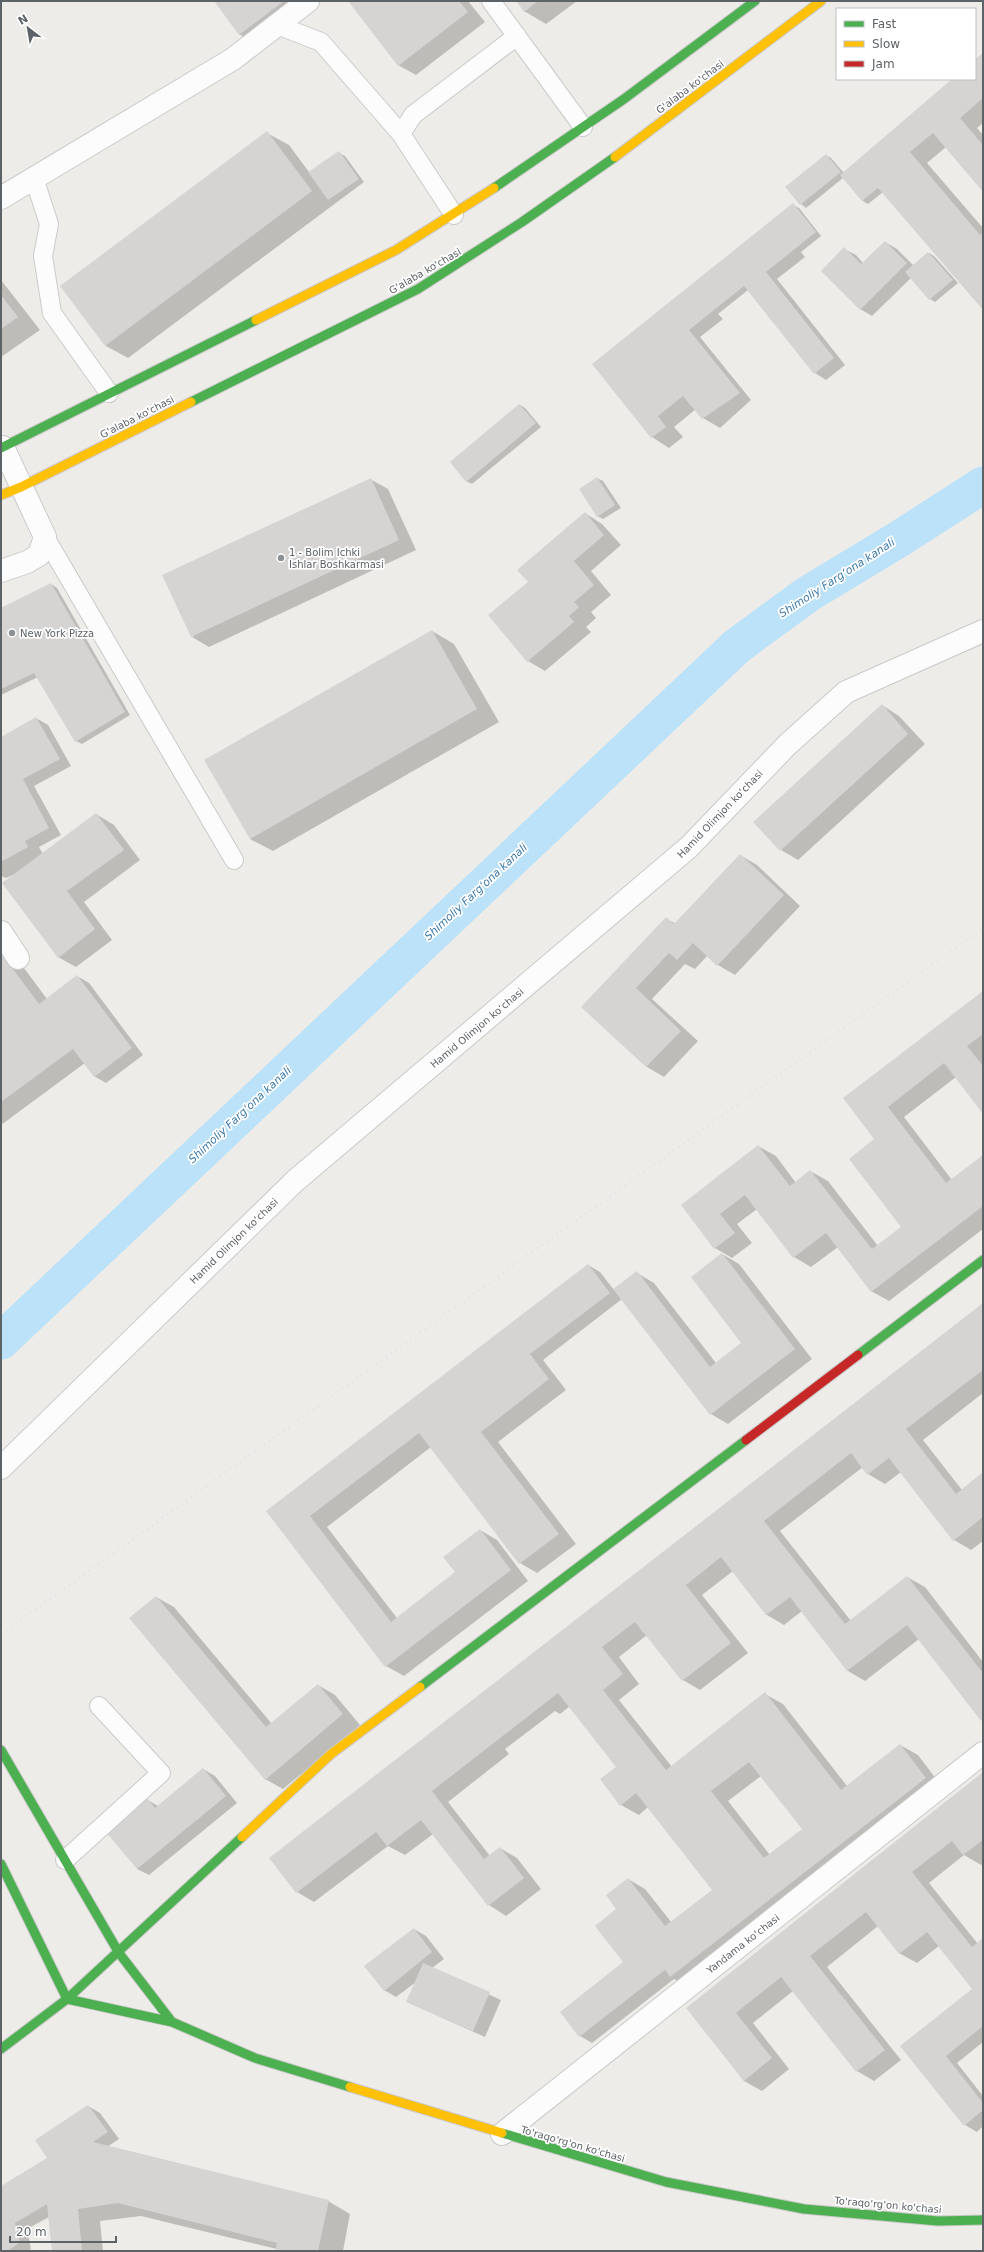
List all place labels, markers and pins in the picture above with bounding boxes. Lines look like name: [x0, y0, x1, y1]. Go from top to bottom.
place label: 1 - Bolim Ichki Ishlar Boshkarmasi: [289, 547, 384, 570]
marker: 1 - Bolim Ichki Ishlar Boshkarmasi: [276, 553, 286, 563]
marker: New York Pizza: [7, 628, 17, 638]
place label: New York Pizza: [20, 628, 94, 639]

